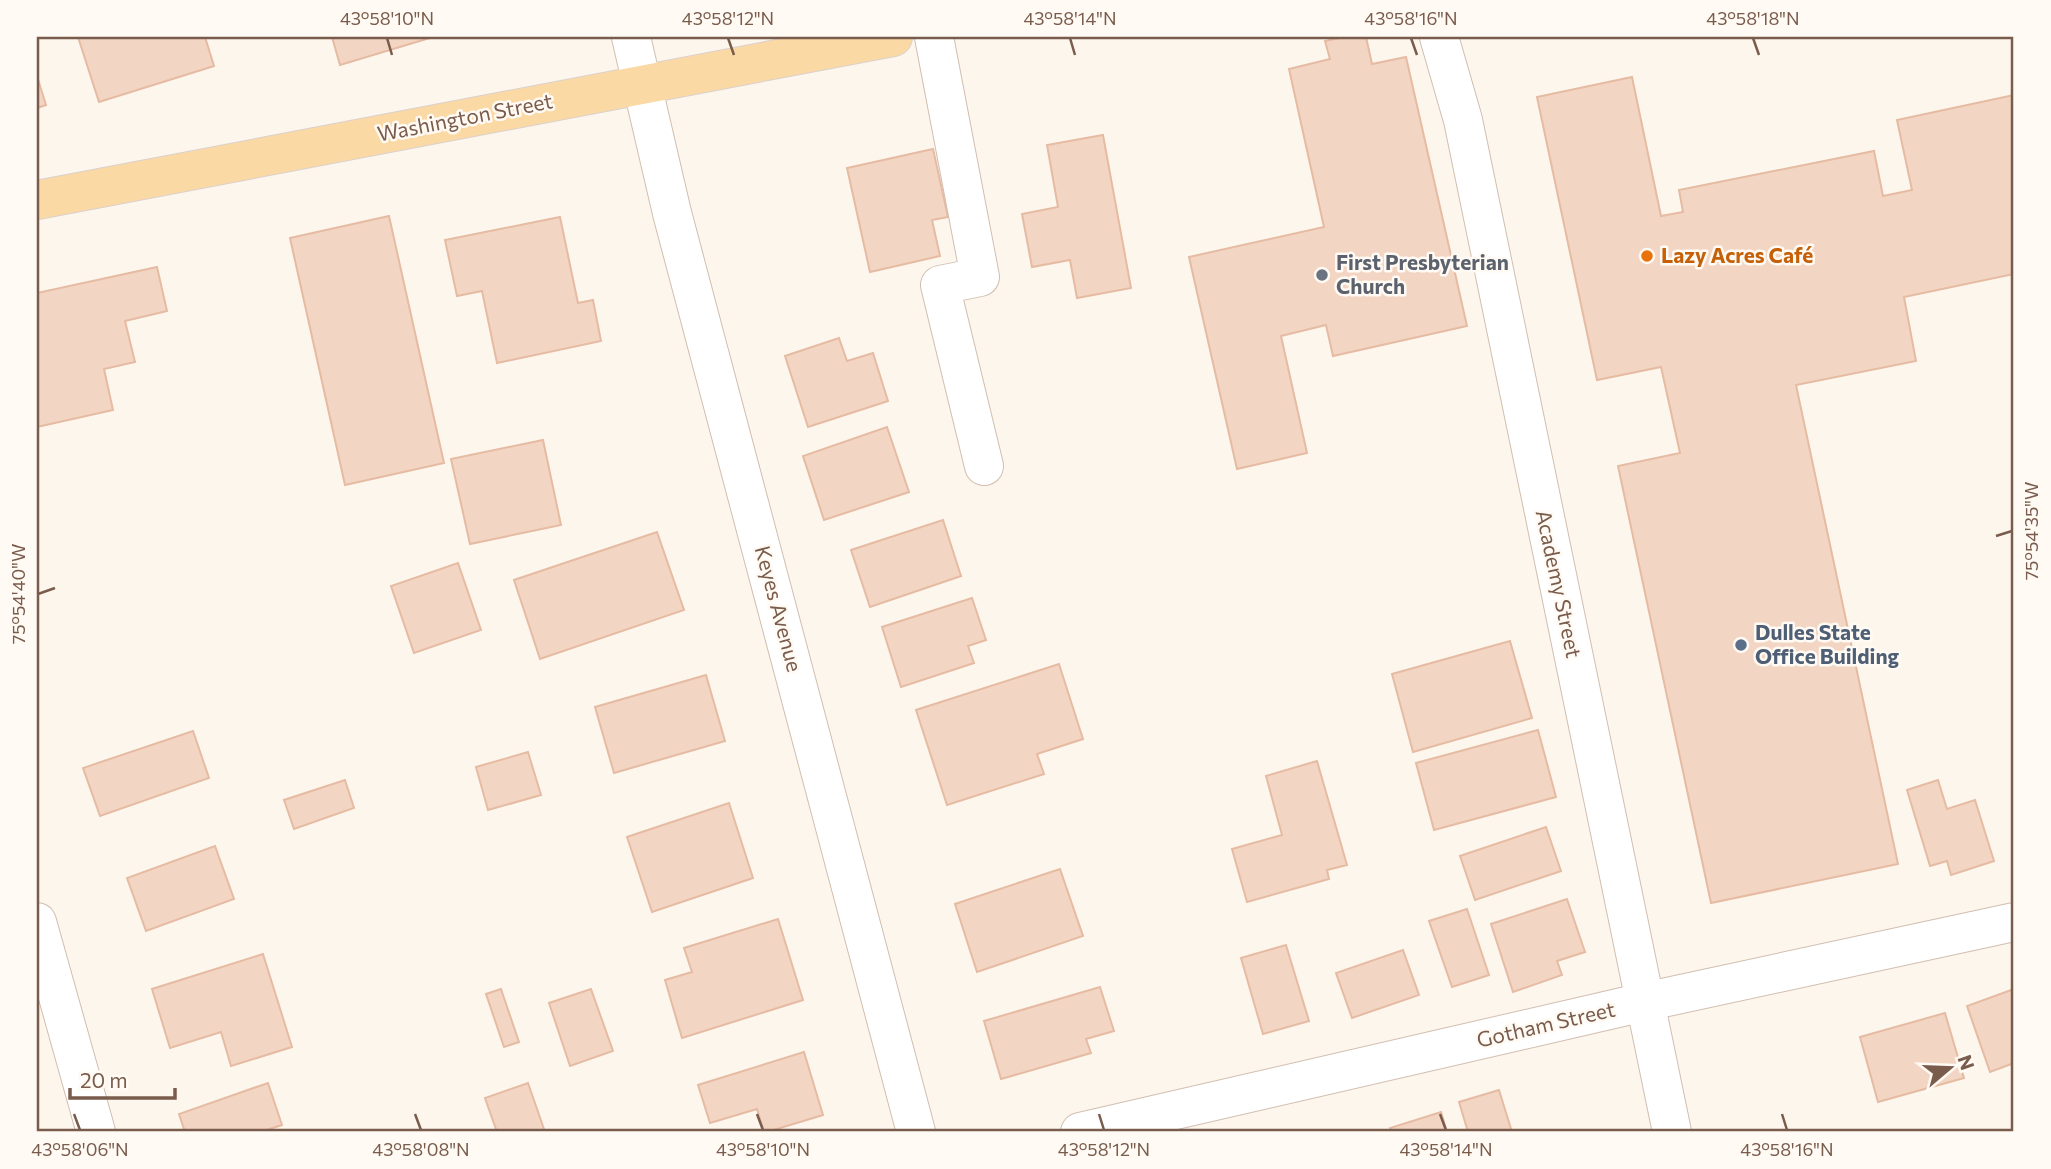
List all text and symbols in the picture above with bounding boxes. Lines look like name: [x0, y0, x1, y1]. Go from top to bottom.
text: 43°58'10"N: [340, 7, 434, 29]
text: 43°58'12"N: [682, 7, 774, 29]
text: 43°58'14"N: [1023, 7, 1117, 29]
text: 43°58'16"N: [1364, 7, 1458, 29]
text: 43°58'18"N: [1706, 7, 1800, 29]
street label: Washington Street: [375, 87, 555, 146]
place label: Lazy Acres Café: [1661, 242, 1813, 267]
marker: Lazy Acres Café: [1639, 248, 1655, 264]
place label: First Presbyterian Church: [1336, 249, 1509, 298]
marker: First Presbyterian Church: [1314, 267, 1330, 283]
text: 75°54'35"W: [2020, 482, 2042, 580]
street label: Academy Street: [1532, 507, 1587, 660]
street label: Keyes Avenue: [751, 543, 808, 674]
text: 75°54'40"W: [7, 544, 29, 644]
place label: Dulles State Office Building: [1755, 619, 1900, 668]
marker: Dulles State Office Building: [1733, 637, 1749, 653]
street label: Gotham Street: [1474, 995, 1617, 1052]
north arrow: [1914, 1032, 1984, 1102]
text: N: [1953, 1052, 1980, 1073]
scale bar: [70, 1057, 175, 1101]
text: 20 m: [80, 1067, 128, 1092]
text: 43°58'06"N: [31, 1138, 129, 1160]
text: 43°58'08"N: [372, 1138, 470, 1160]
text: 43°58'10"N: [716, 1138, 810, 1160]
text: 43°58'12"N: [1058, 1138, 1150, 1160]
text: 43°58'14"N: [1399, 1138, 1493, 1160]
text: 43°58'16"N: [1740, 1138, 1834, 1160]

